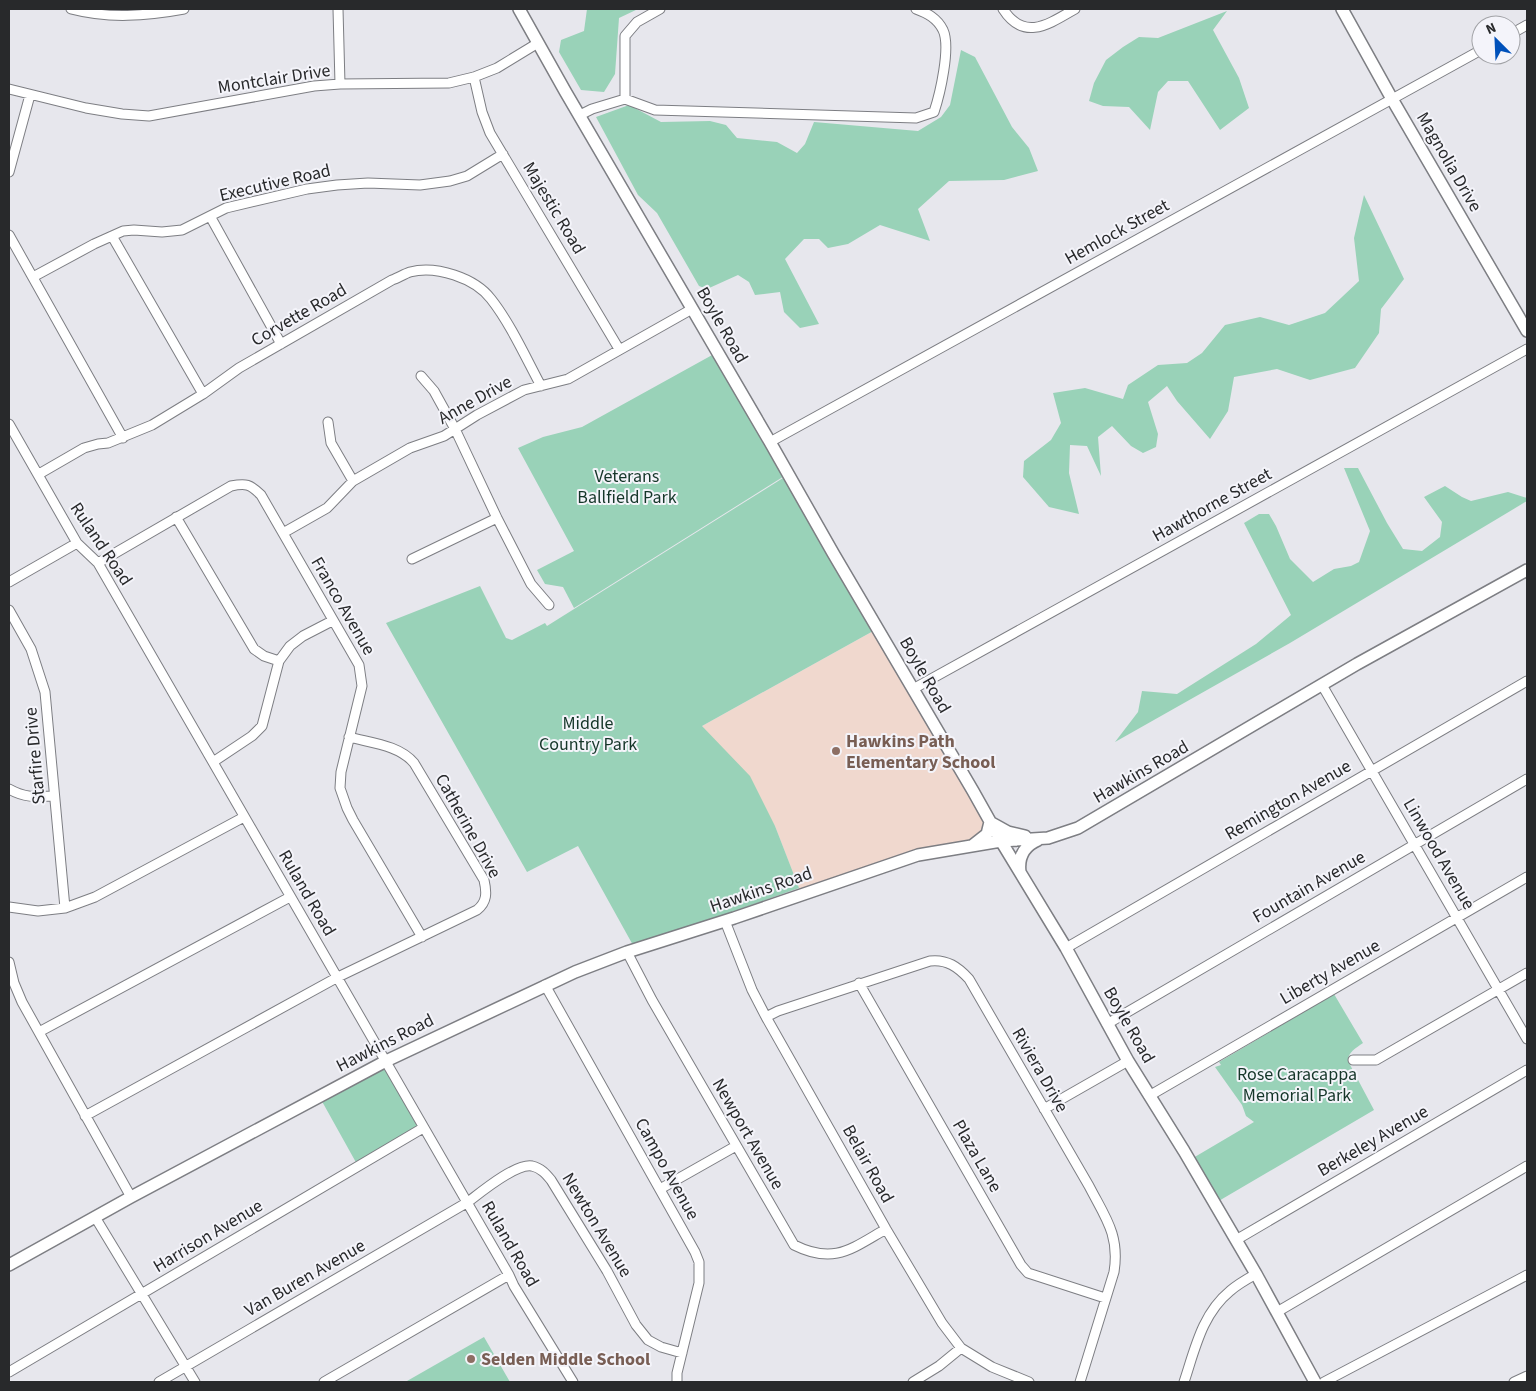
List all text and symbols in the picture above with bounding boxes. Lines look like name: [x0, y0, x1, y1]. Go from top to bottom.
north arrow: [1471, 15, 1521, 65]
text: N: [1483, 18, 1499, 40]
street label: Montclair Drive: [216, 58, 332, 100]
street label: Magnolia Drive: [1410, 107, 1488, 217]
street label: Majestic Road: [517, 157, 591, 259]
street label: Executive Road: [217, 158, 333, 208]
street label: Hemlock Street: [1060, 193, 1174, 271]
street label: Corvette Road: [247, 278, 351, 352]
street label: Boyle Road: [690, 282, 754, 368]
street label: Anne Drive: [434, 369, 517, 431]
street label: Hawthorne Street: [1148, 462, 1276, 548]
park label: Veterans Ballfield Park: [577, 464, 677, 510]
street label: Ruland Road: [64, 497, 138, 591]
street label: Franco Avenue: [305, 552, 381, 660]
street label: Boyle Road: [893, 632, 957, 718]
street label: Starfire Drive: [18, 706, 52, 806]
park label: Middle Country Park: [539, 711, 637, 757]
place label: Hawkins Path Elementary School: [846, 729, 996, 775]
street label: Hawkins Road: [1089, 734, 1193, 810]
marker: Hawkins Path Elementary School: [830, 745, 842, 757]
street label: Remington Avenue: [1220, 754, 1356, 846]
street label: Catherine Drive: [429, 769, 507, 883]
street label: Linwood Avenue: [1397, 794, 1481, 914]
street label: Ruland Road: [272, 845, 342, 941]
street label: Fountain Avenue: [1248, 845, 1370, 929]
street label: Hawkins Road: [706, 861, 816, 919]
street label: Liberty Avenue: [1275, 933, 1385, 1011]
street label: Boyle Road: [1097, 982, 1161, 1068]
street label: Hawkins Road: [332, 1008, 438, 1078]
street label: Riviera Drive: [1006, 1023, 1074, 1117]
park label: Rose Caracappa Memorial Park: [1237, 1062, 1357, 1108]
street label: Newport Avenue: [706, 1074, 790, 1194]
street label: Berkeley Avenue: [1313, 1099, 1433, 1183]
street label: Campo Avenue: [629, 1113, 705, 1225]
street label: Plaza Lane: [946, 1115, 1008, 1197]
street label: Belair Road: [836, 1120, 900, 1208]
street label: Newton Avenue: [556, 1168, 638, 1282]
street label: Harrison Avenue: [148, 1193, 268, 1279]
street label: Ruland Road: [475, 1196, 545, 1292]
street label: Van Buren Avenue: [240, 1233, 370, 1323]
place label: Selden Middle School: [481, 1347, 650, 1372]
marker: Selden Middle School: [465, 1353, 477, 1365]

